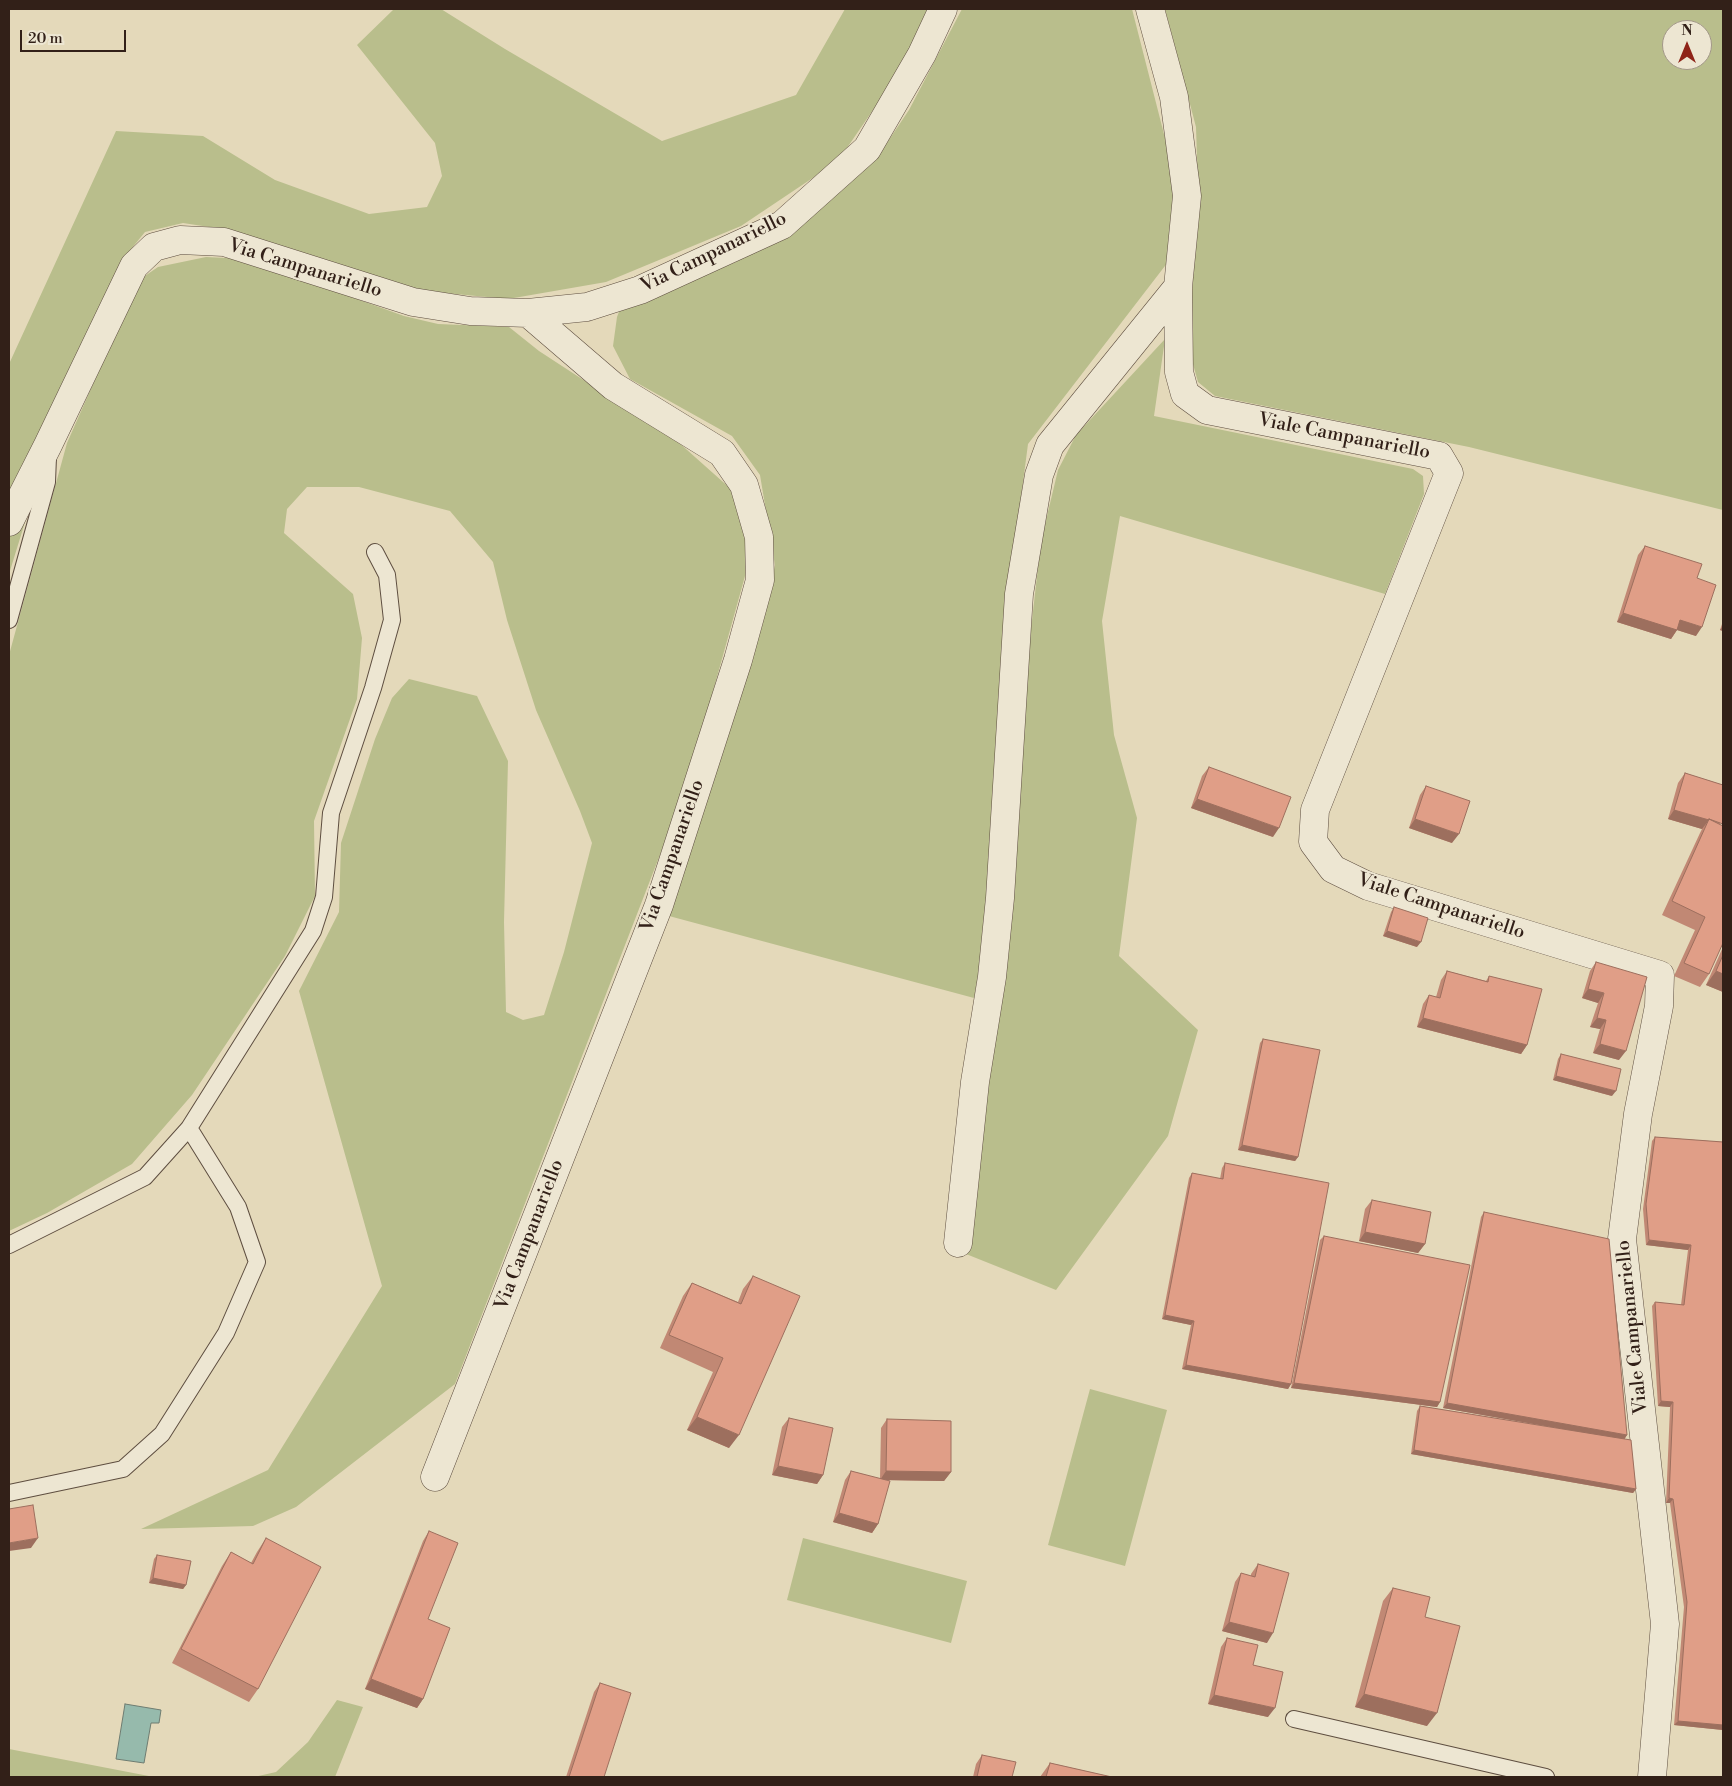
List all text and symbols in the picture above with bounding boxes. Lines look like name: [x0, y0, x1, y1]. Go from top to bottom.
scale bar: [22, 20, 129, 52]
north arrow: [1662, 20, 1712, 70]
text: N: [1681, 22, 1693, 40]
text: 20 m: [28, 29, 63, 48]
street label: Via Campanariello: [637, 208, 791, 298]
street label: Via Campanariello: [225, 235, 385, 303]
street label: Viale Campanariello: [1256, 409, 1432, 465]
street label: Via Campanariello: [636, 777, 710, 935]
street label: Viale Campanariello: [1354, 869, 1528, 945]
street label: Via Campanariello: [491, 1156, 569, 1314]
street label: Viale Campanariello: [1613, 1239, 1653, 1415]

